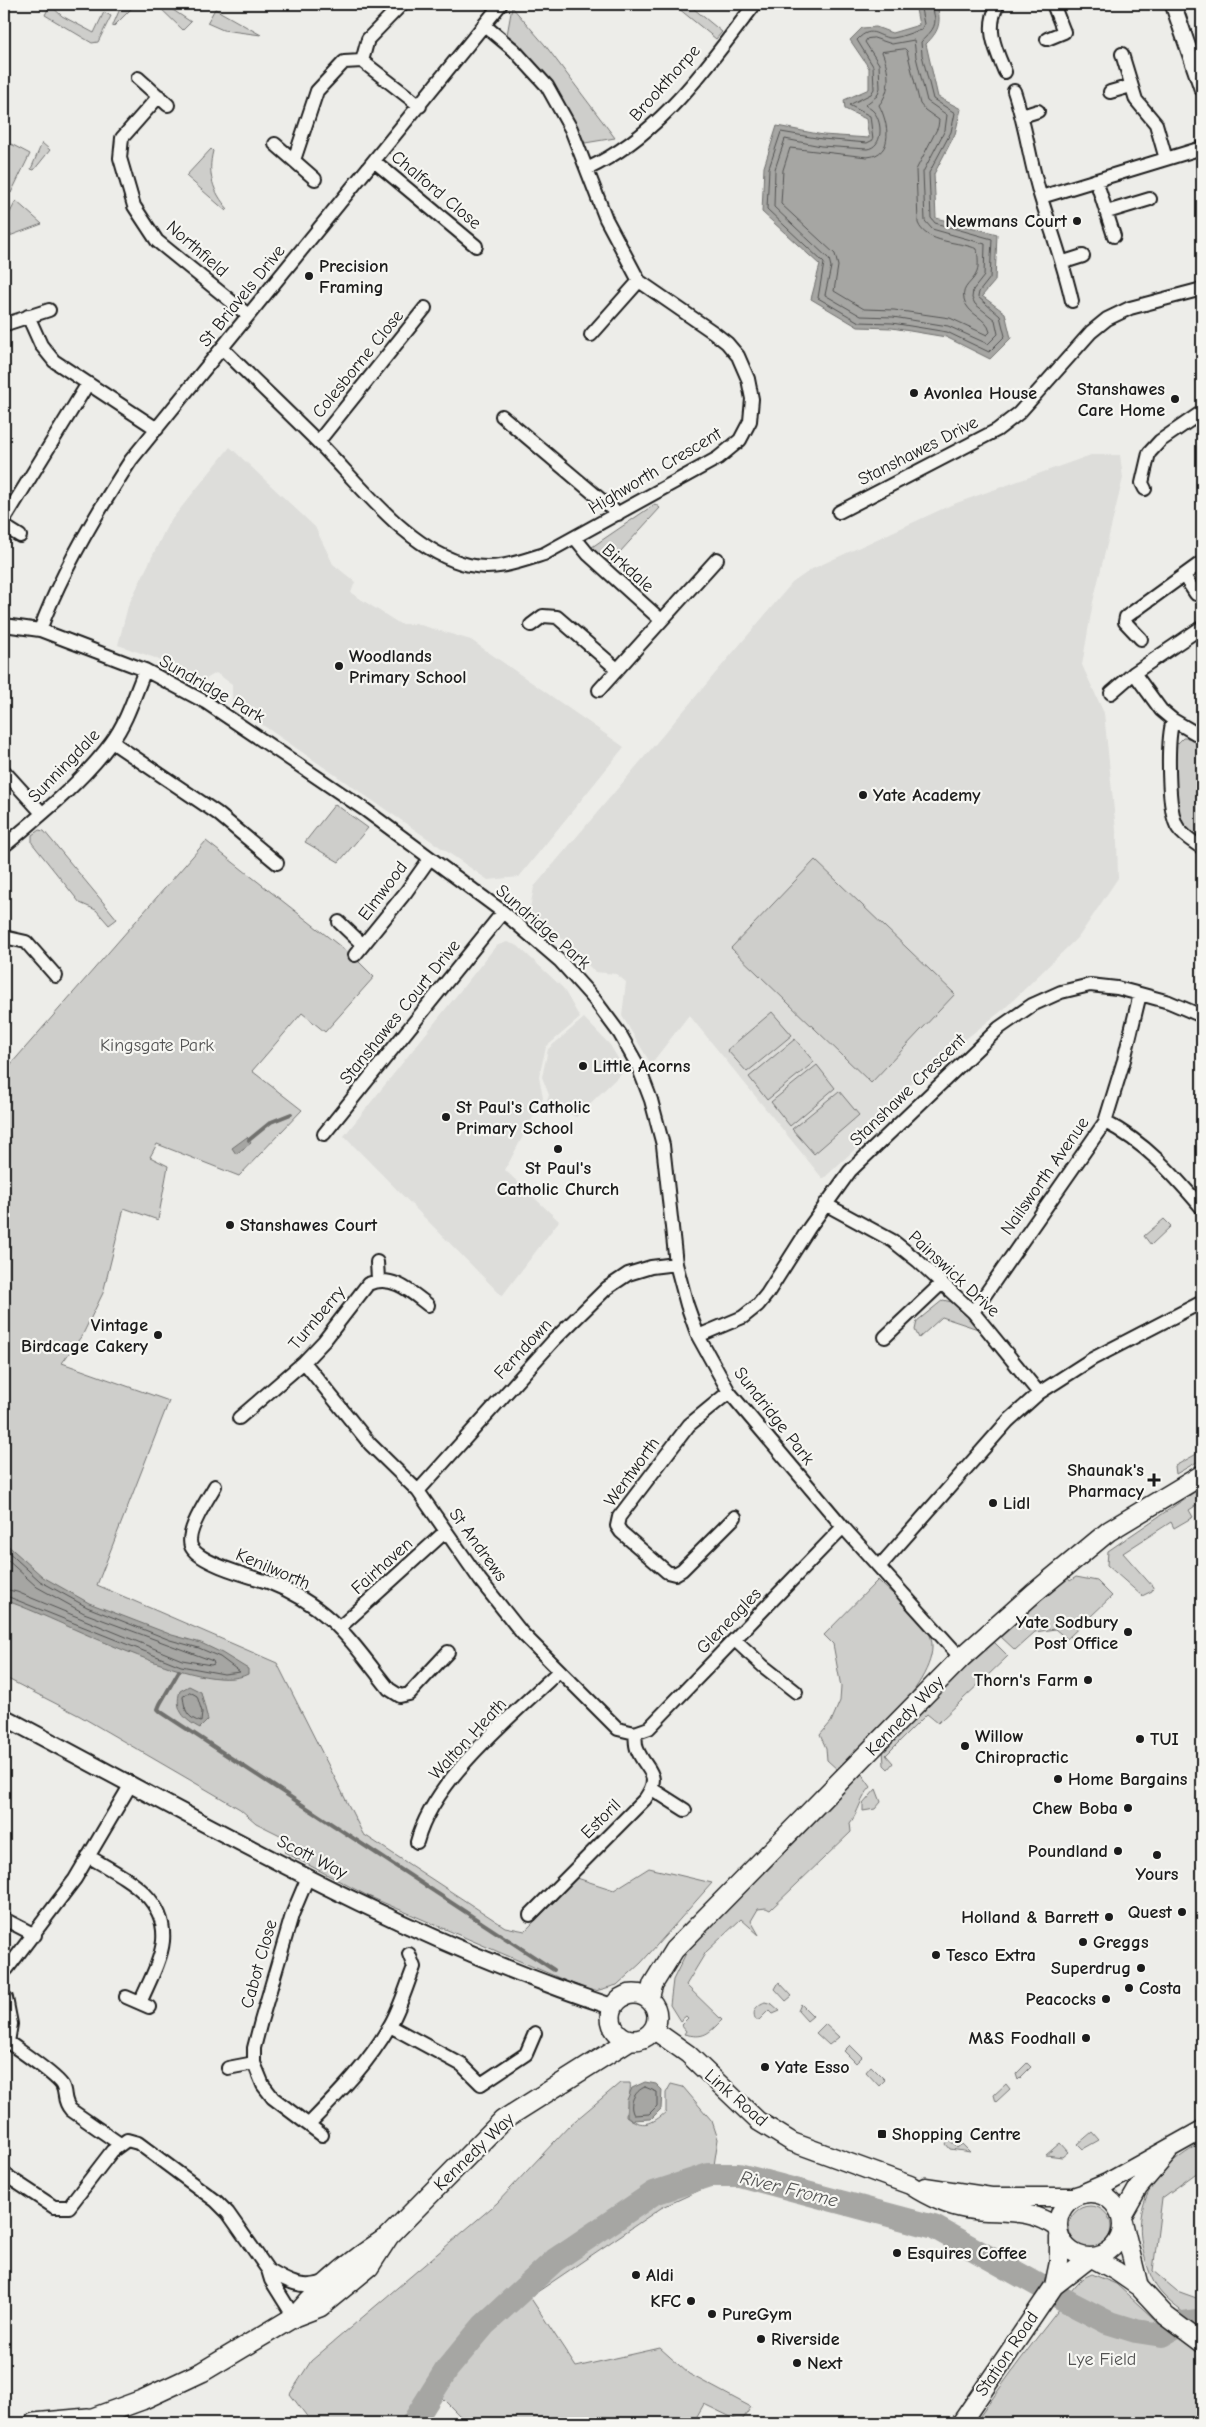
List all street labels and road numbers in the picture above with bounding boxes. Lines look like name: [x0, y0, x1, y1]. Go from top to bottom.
street label: Brookthorpe: [625, 40, 705, 126]
street label: Chalford Close: [387, 146, 485, 234]
street label: Northfield: [162, 216, 232, 282]
street label: St Briavels Drive: [194, 241, 290, 351]
street label: Colesborne Close: [308, 306, 408, 422]
street label: Stanshawes Drive: [854, 412, 982, 490]
street label: Highworth Crescent: [585, 423, 726, 519]
street label: Birkdale: [598, 539, 658, 597]
street label: Sundridge Park: [155, 650, 269, 728]
street label: Sunningdale: [24, 725, 104, 807]
street label: Elmwood: [354, 857, 412, 925]
street label: Sundridge Park: [491, 880, 595, 974]
street label: Stanshawes Court Drive: [335, 935, 465, 1089]
street label: Stanshawe Crescent: [846, 1029, 971, 1151]
street label: Nailsworth Avenue: [996, 1113, 1094, 1239]
street label: Painswick Drive: [904, 1226, 1004, 1322]
street label: Turnberry: [284, 1281, 350, 1354]
street label: Ferndown: [490, 1314, 556, 1384]
street label: Sundridge Park: [729, 1363, 819, 1469]
street label: Wentworth: [600, 1433, 664, 1511]
street label: St Andrews: [444, 1504, 512, 1586]
street label: Fairhaven: [347, 1533, 417, 1599]
street label: Kenilworth: [233, 1544, 313, 1594]
street label: Gleneagles: [692, 1583, 766, 1659]
street label: Kennedy Way: [862, 1671, 949, 1760]
street label: Walton Heath: [425, 1694, 511, 1784]
street label: Estoril: [577, 1795, 625, 1843]
street label: Scott Way: [273, 1830, 351, 1884]
street label: Cabot Close: [236, 1917, 282, 2011]
street label: Link Road: [700, 2065, 772, 2131]
street label: Kennedy Way: [430, 2108, 519, 2195]
street label: Station Road: [971, 2308, 1043, 2400]

